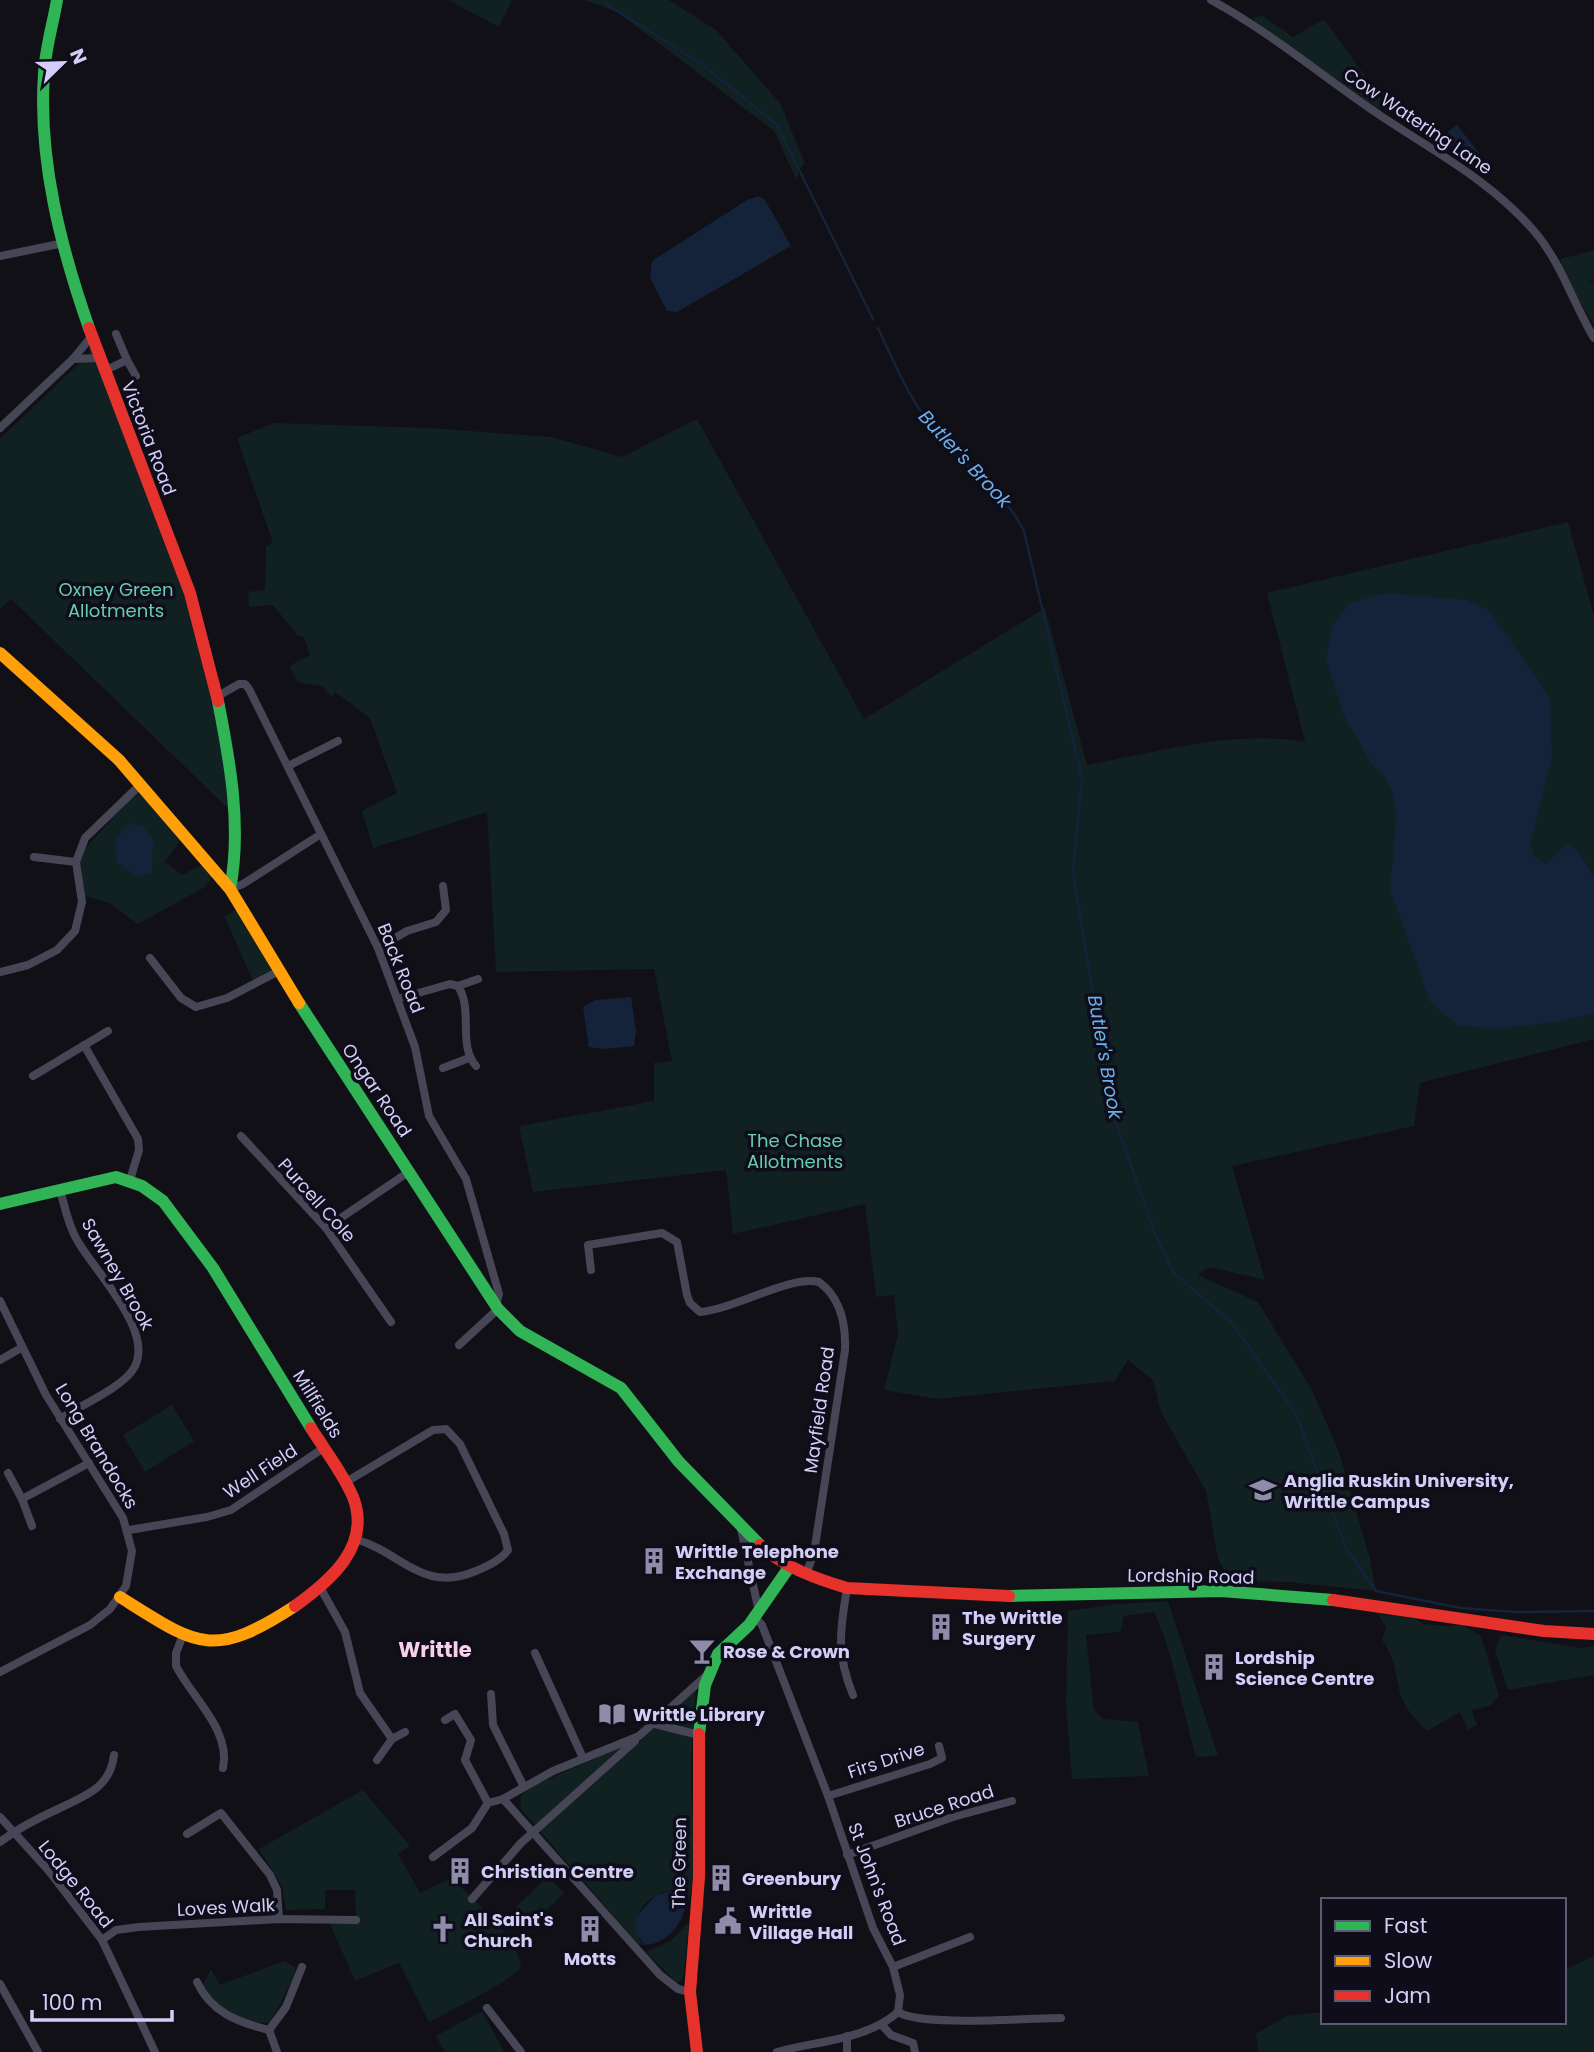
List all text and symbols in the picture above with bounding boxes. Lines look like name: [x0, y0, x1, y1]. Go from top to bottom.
north arrow: [28, 28, 98, 98]
text: N: [63, 45, 93, 68]
street label: Cow Watering Lane: [1339, 62, 1497, 180]
street label: Victoria Road: [116, 377, 182, 499]
water label: Butler's Brook: [912, 404, 1019, 515]
park label: Oxney Green Allotments: [59, 577, 173, 623]
street label: Back Road: [372, 919, 430, 1017]
water label: Butler's Brook: [1081, 993, 1129, 1122]
street label: Ongar Road: [336, 1038, 418, 1142]
park label: The Chase Allotments: [747, 1128, 843, 1174]
street label: Purcell Cole: [272, 1152, 362, 1248]
street label: Sawney Brook: [76, 1214, 160, 1335]
street label: Mayfield Road: [798, 1345, 840, 1475]
street label: Millfields: [287, 1365, 349, 1443]
street label: Long Brandocks: [50, 1378, 144, 1514]
street label: Well Field: [218, 1438, 302, 1504]
place label: Anglia Ruskin University, Writtle Campus: [1284, 1468, 1514, 1514]
school or university icon: Anglia Ruskin University, Writtle Campus: [1248, 1475, 1278, 1505]
place label: Writtle Telephone Exchange: [675, 1539, 839, 1585]
building icon: Writtle Telephone Exchange: [639, 1546, 669, 1576]
street label: Lordship Road: [1127, 1562, 1255, 1590]
place label: The Writtle Surgery: [962, 1605, 1063, 1651]
building icon: The Writtle Surgery: [926, 1612, 956, 1642]
district label: Writtle: [398, 1635, 472, 1664]
bar icon: Rose & Crown: [687, 1636, 717, 1666]
place label: Rose & Crown: [723, 1639, 850, 1664]
place label: Lordship Science Centre: [1235, 1645, 1374, 1691]
building icon: Lordship Science Centre: [1199, 1652, 1229, 1682]
library icon: Writtle Library: [597, 1699, 627, 1729]
place label: Writtle Library: [633, 1702, 766, 1727]
street label: Firs Drive: [844, 1736, 928, 1784]
street label: Bruce Road: [891, 1778, 997, 1834]
street label: The Green: [666, 1817, 692, 1909]
street label: St John's Road: [842, 1819, 912, 1949]
street label: Lodge Road: [33, 1835, 119, 1933]
building icon: Christian Centre: [445, 1856, 475, 1886]
place label: Christian Centre: [481, 1859, 634, 1884]
building icon: Greenbury: [706, 1863, 736, 1893]
place label: Greenbury: [742, 1866, 842, 1891]
street label: Loves Walk: [176, 1892, 276, 1922]
legend: [1321, 1898, 1566, 2024]
place label: Writtle Village Hall: [749, 1899, 853, 1945]
public building icon: Writtle Village Hall: [713, 1906, 743, 1936]
place label: All Saint's Church: [464, 1907, 554, 1953]
text: Fast: [1384, 1911, 1427, 1940]
church icon: All Saint's Church: [428, 1914, 458, 1944]
building icon: Motts: [575, 1914, 605, 1944]
place label: Motts: [564, 1946, 616, 1971]
text: Slow: [1384, 1946, 1432, 1975]
scale bar: [32, 1979, 172, 2023]
text: Jam: [1384, 1981, 1431, 2010]
text: 100 m: [42, 1988, 102, 2017]

